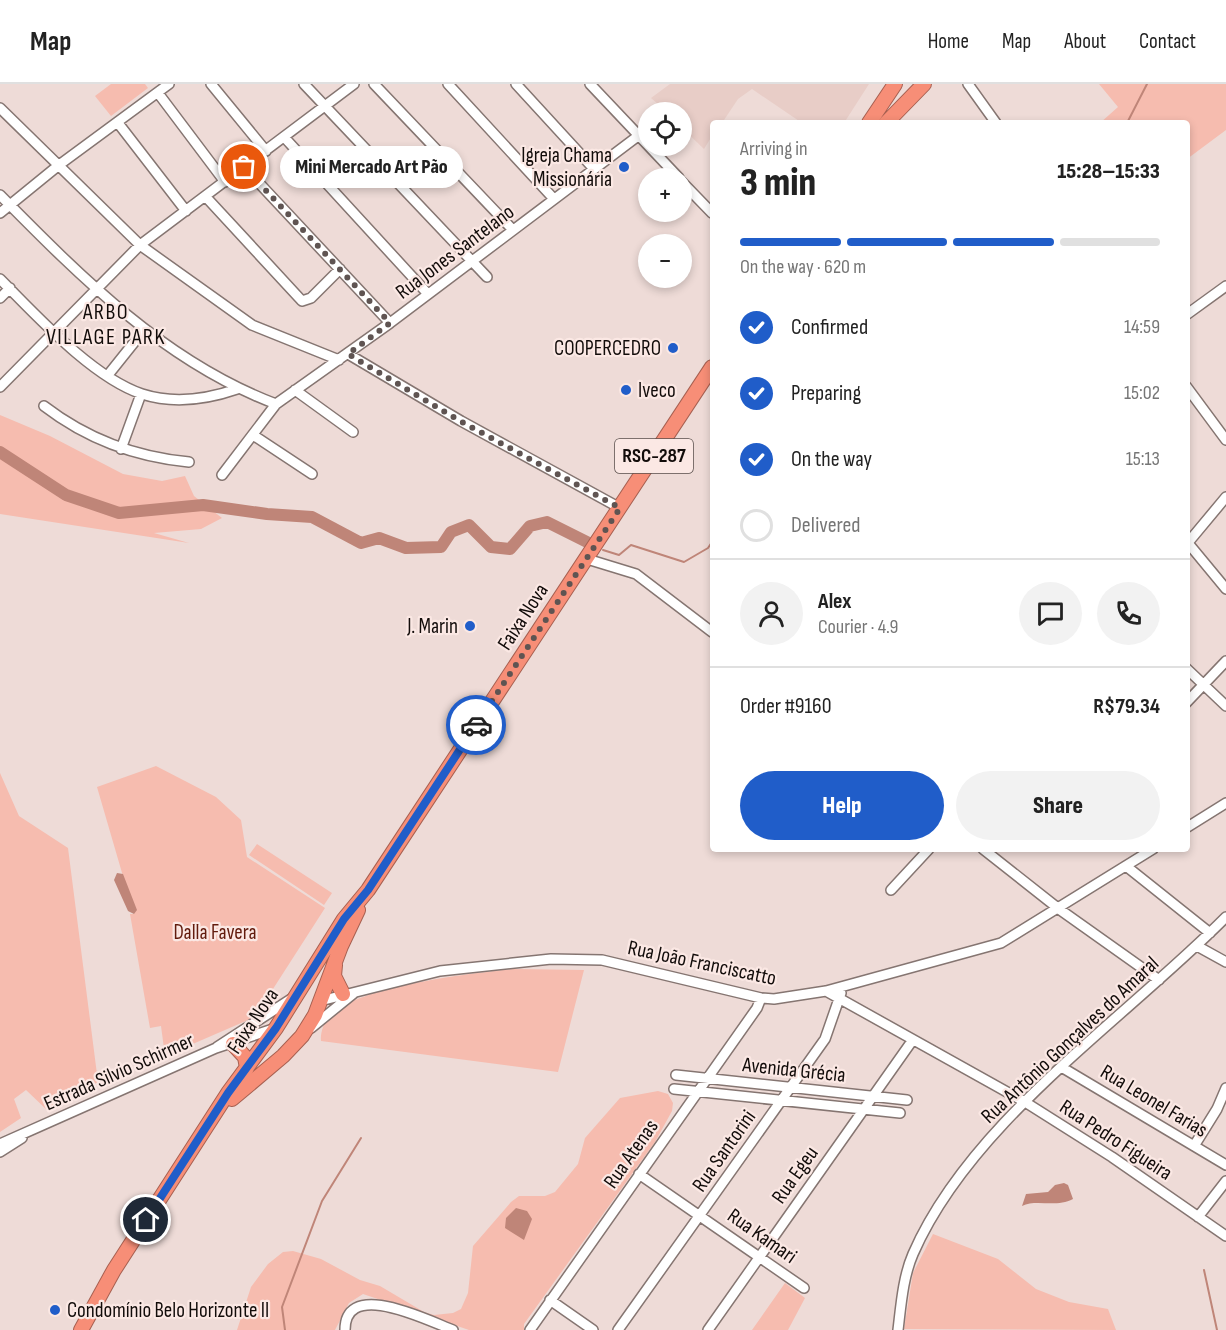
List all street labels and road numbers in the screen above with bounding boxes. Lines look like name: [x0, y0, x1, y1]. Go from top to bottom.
street label: Rua Jones Santelano: [391, 199, 519, 305]
road number: RSC-287: [615, 439, 693, 473]
street label: Faixa Nova: [492, 579, 554, 655]
street label: Rua João Franciscatto: [625, 935, 779, 991]
street label: Rua Antônio Gonçalves do Amaral: [976, 951, 1164, 1129]
street label: Faixa Nova: [222, 983, 284, 1059]
street label: Estrada Silvio Schirmer: [40, 1028, 198, 1116]
street label: Avenida Grécia: [740, 1052, 847, 1088]
street label: Rua Leonel Farias: [1096, 1059, 1212, 1143]
street label: Rua Pedro Figueira: [1055, 1094, 1177, 1186]
street label: Rua Santorini: [687, 1105, 761, 1197]
street label: Rua Atenas: [598, 1115, 664, 1193]
street label: Rua Egeu: [766, 1142, 824, 1208]
street label: Rua Kamari: [723, 1203, 801, 1269]

